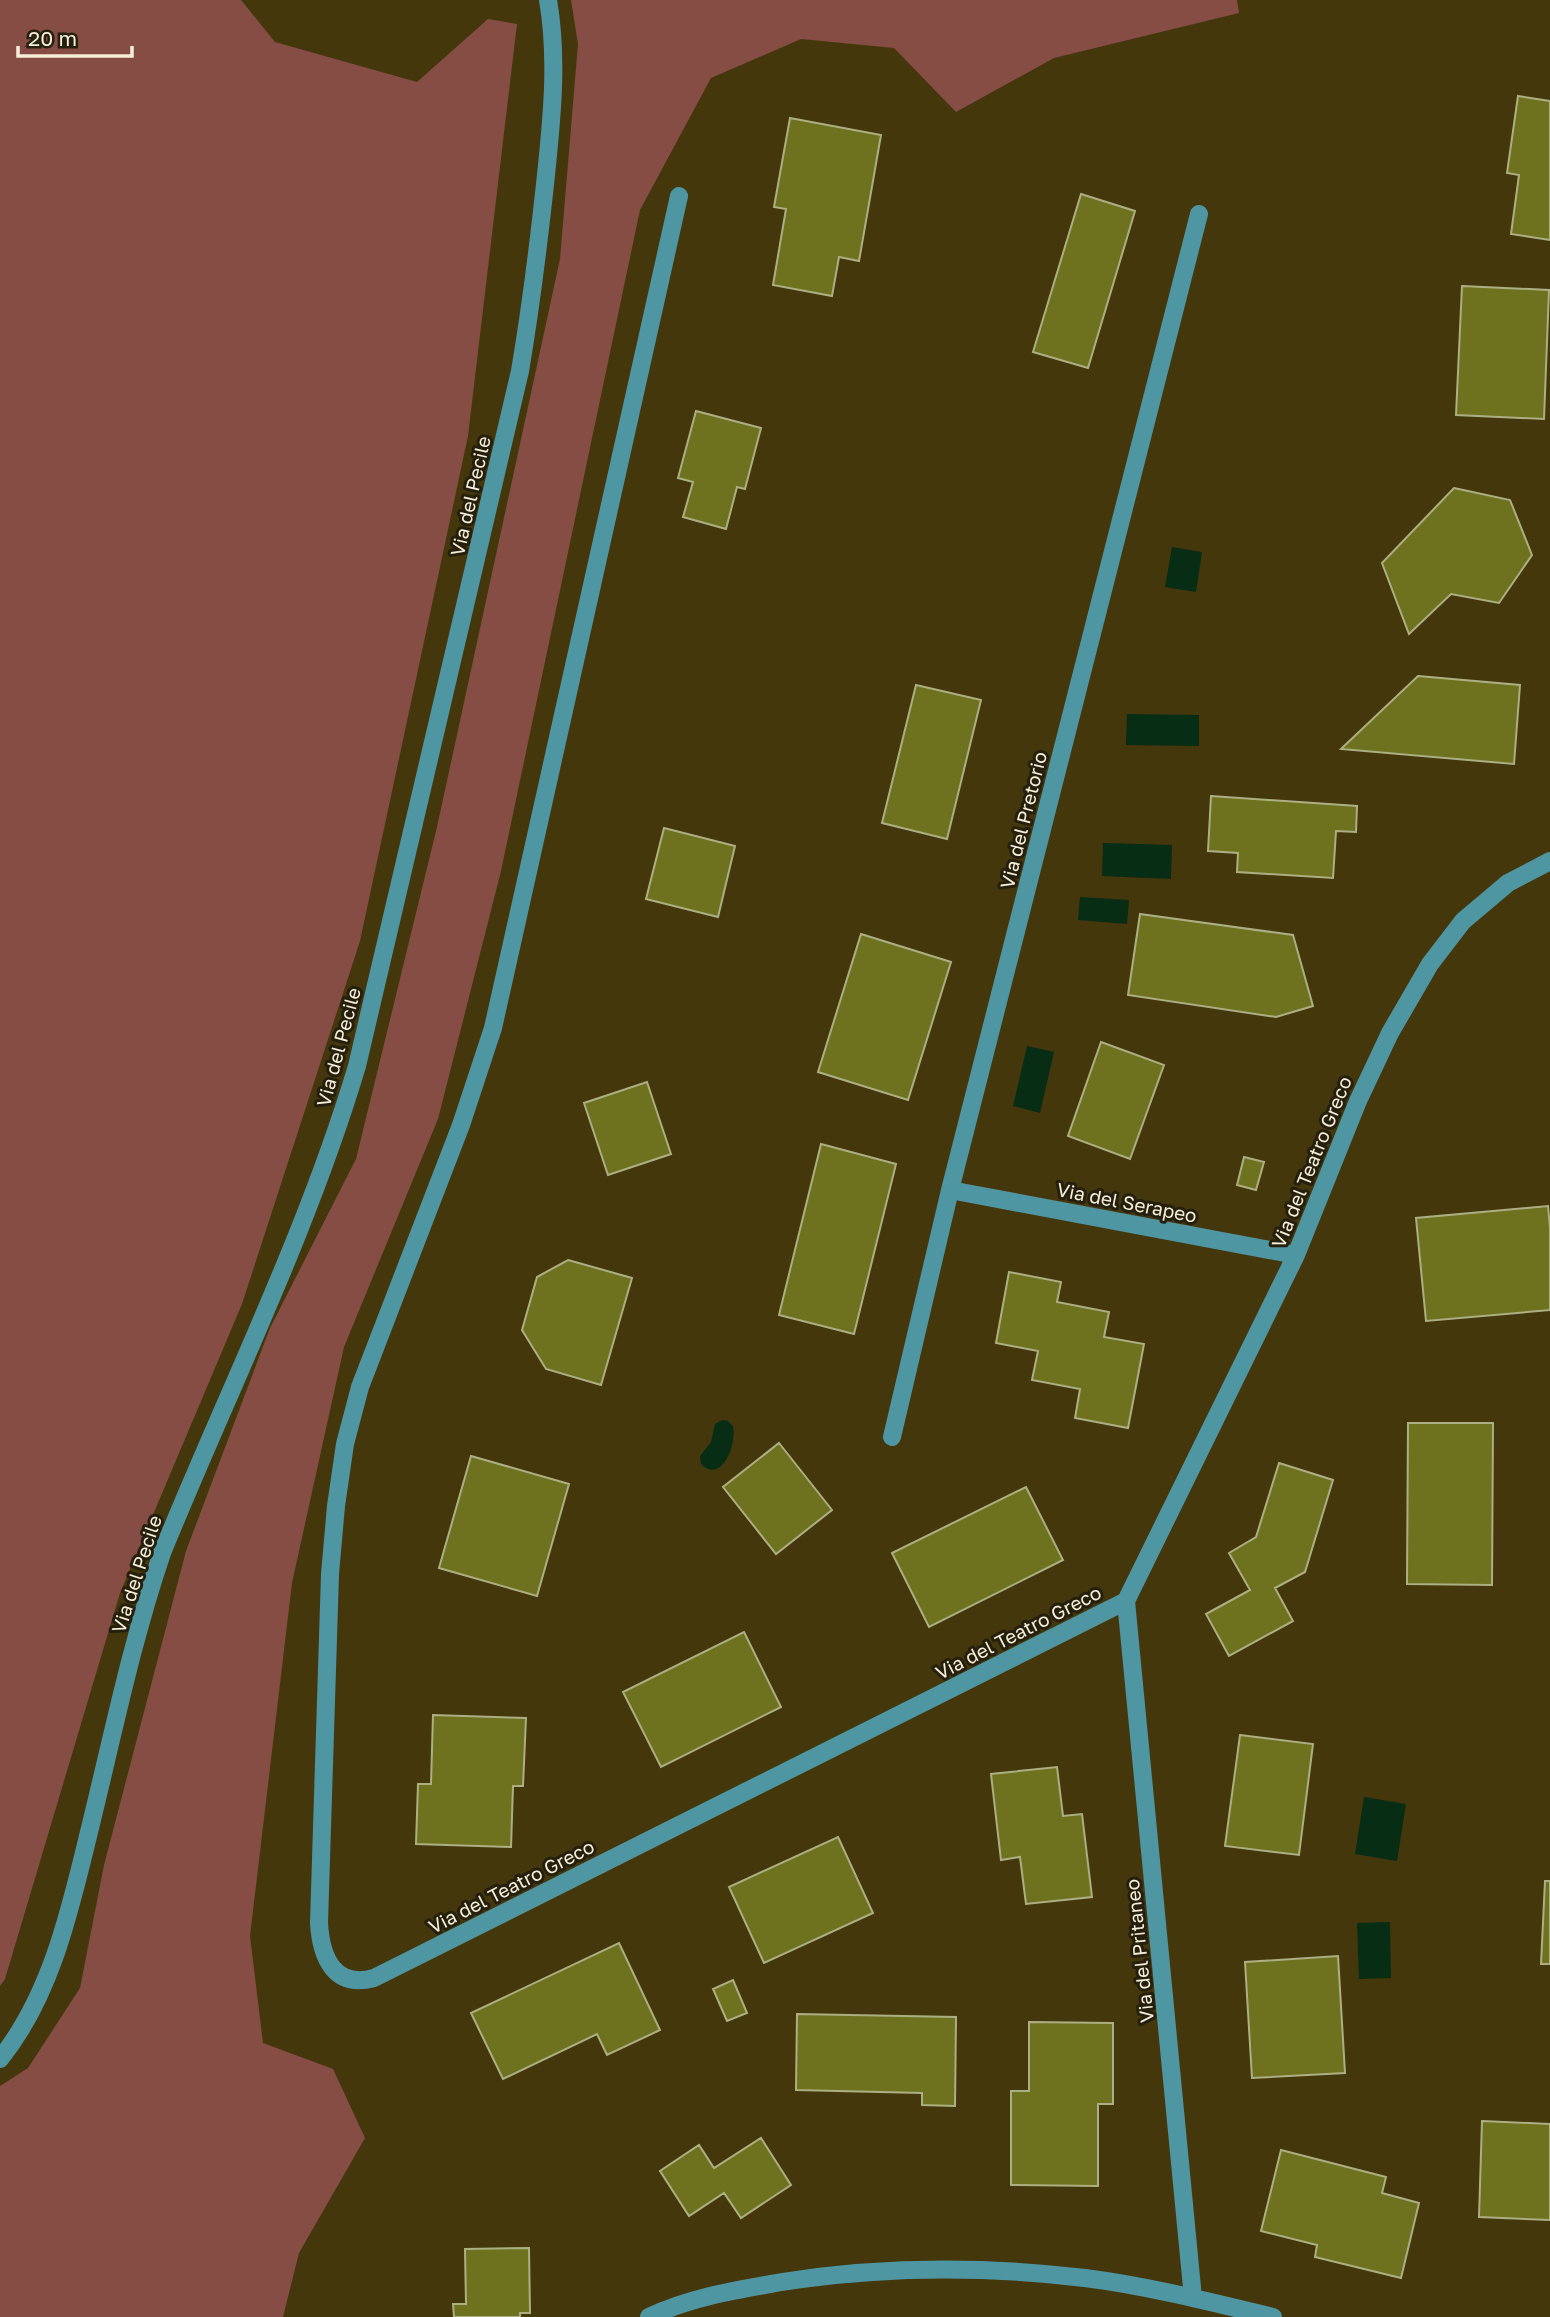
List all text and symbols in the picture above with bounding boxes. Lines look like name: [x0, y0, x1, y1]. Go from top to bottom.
scale bar: [18, 14, 131, 58]
text: 20 m: [28, 25, 77, 51]
street label: Via del Pecile: [445, 434, 495, 558]
street label: Via del Pretorio: [995, 749, 1051, 891]
street label: Via del Pecile: [311, 985, 365, 1109]
street label: Via del Teatro Greco: [1266, 1073, 1356, 1251]
street label: Via del Serapeo: [1055, 1177, 1199, 1227]
street label: Via del Pecile: [106, 1512, 166, 1636]
street label: Via del Teatro Greco: [931, 1580, 1105, 1684]
street label: Via del Teatro Greco: [424, 1834, 598, 1938]
street label: Via del Pritaneo: [1120, 1878, 1158, 2024]

